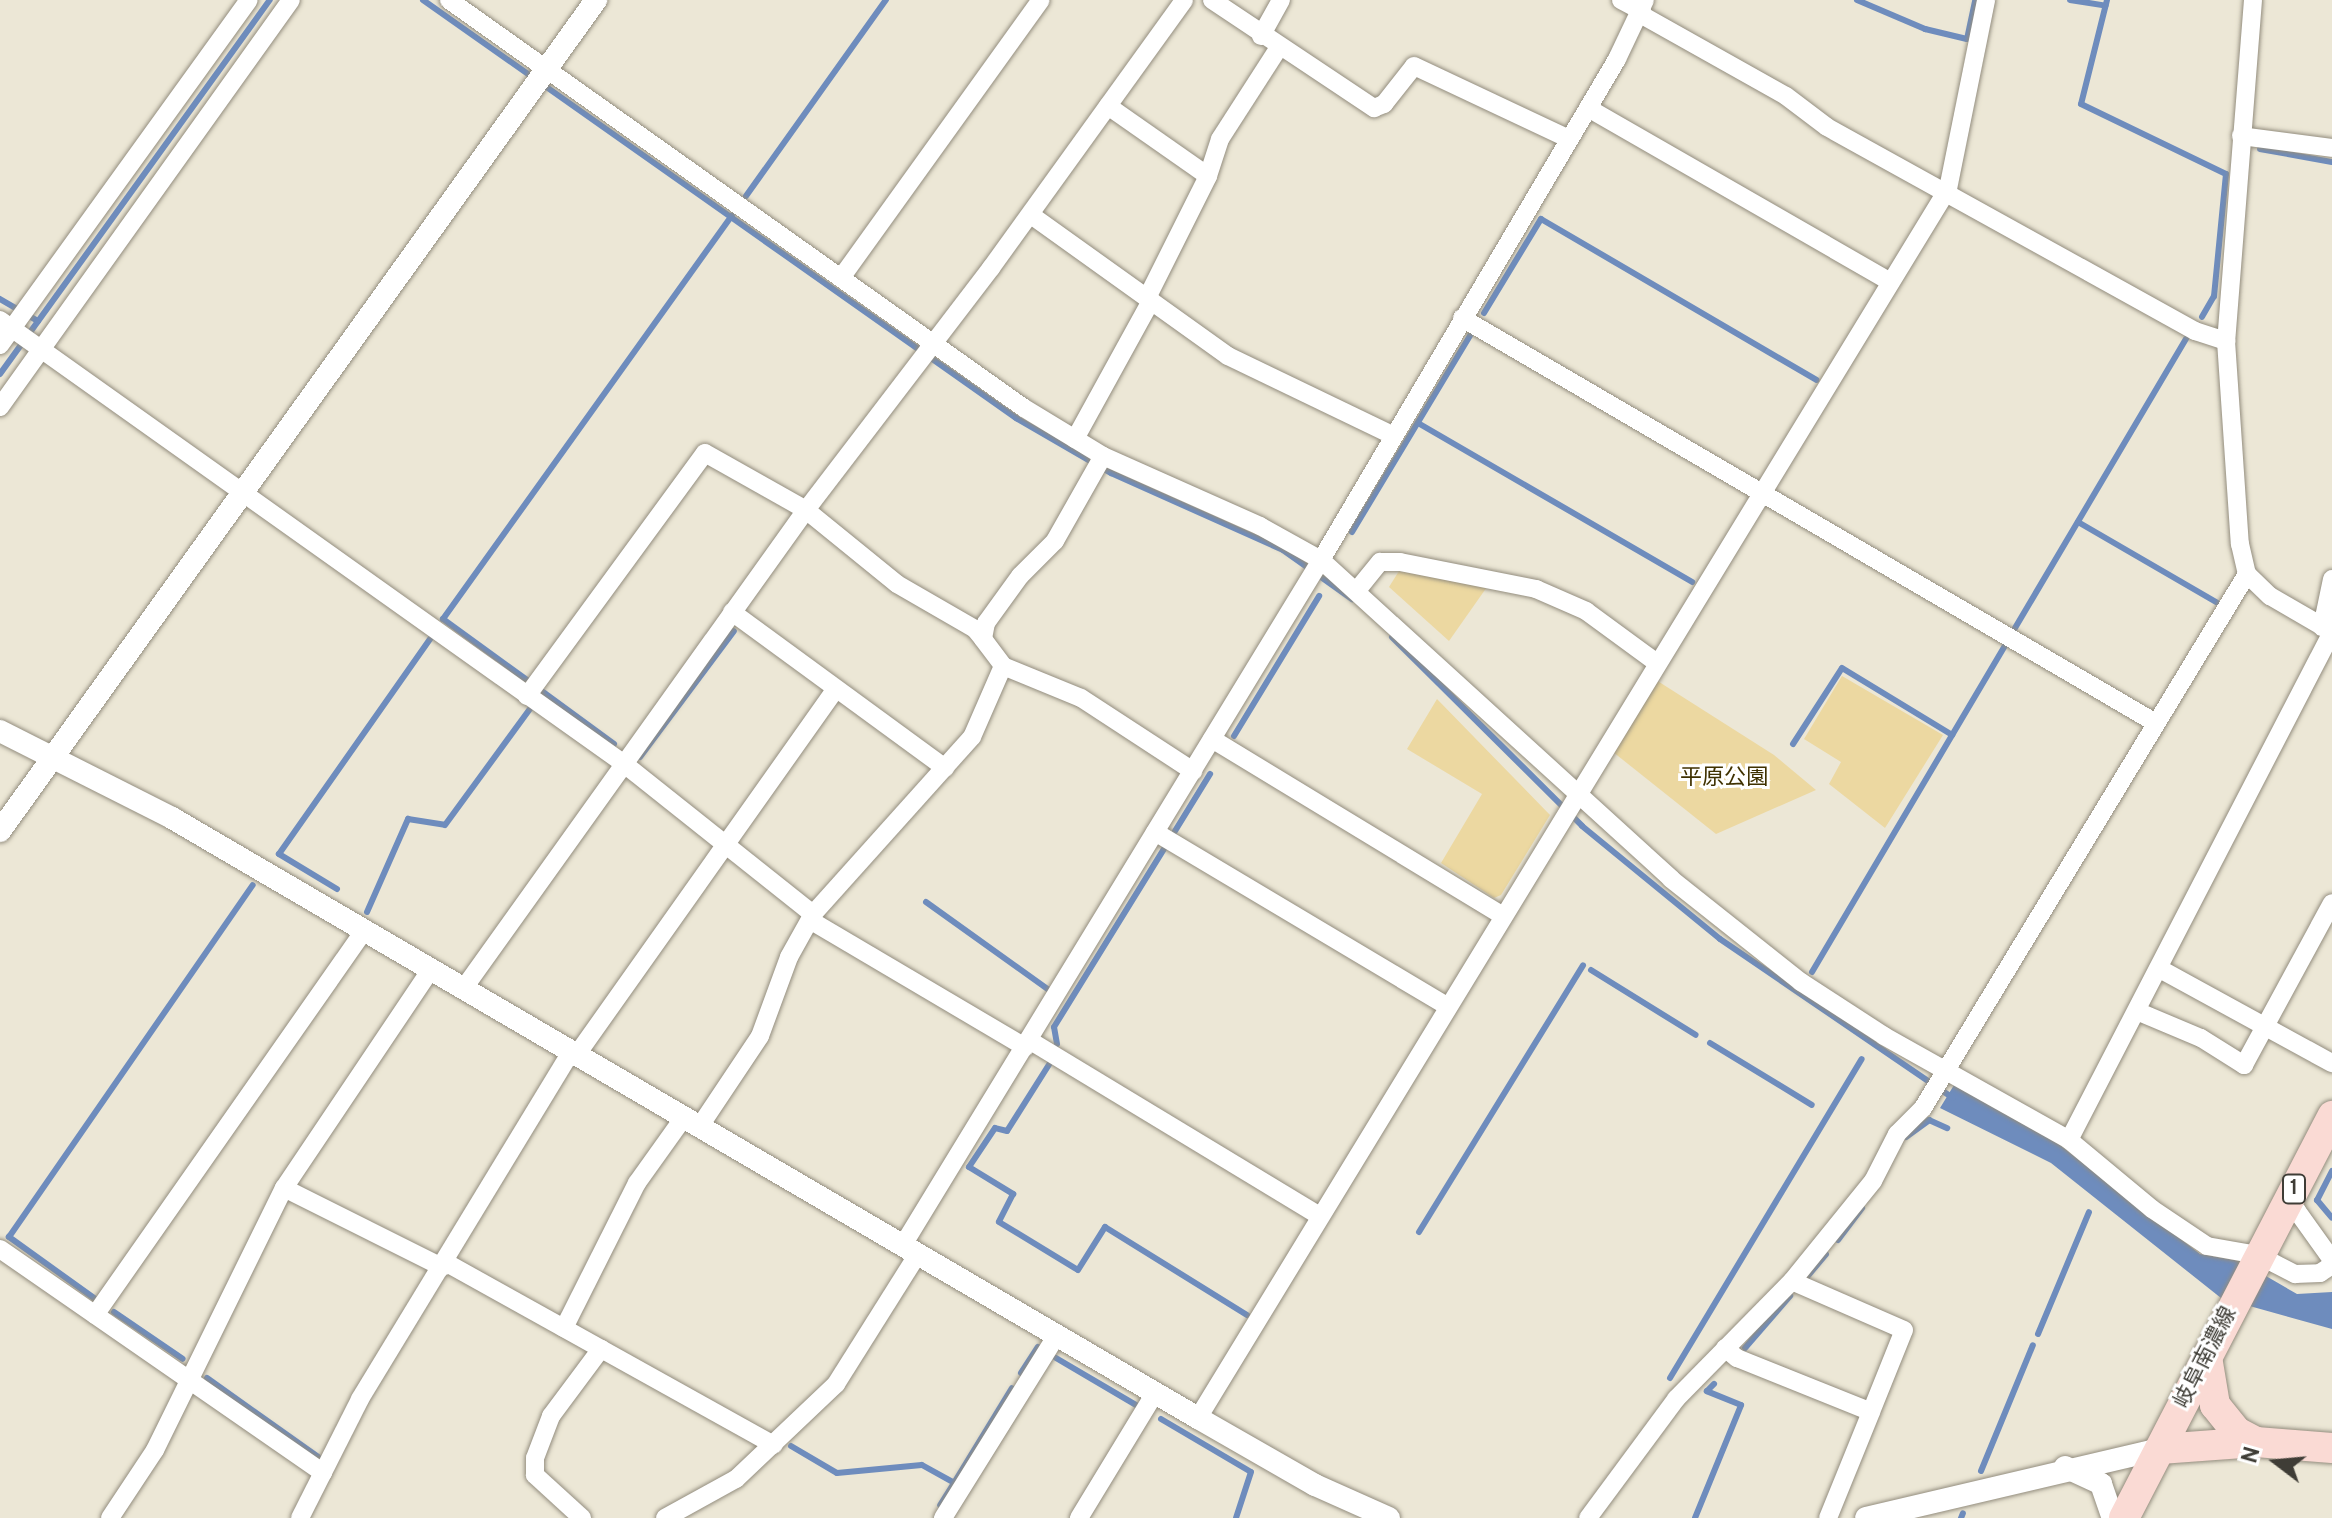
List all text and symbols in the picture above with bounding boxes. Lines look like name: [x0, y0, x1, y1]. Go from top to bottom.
park label: 平原公園: [1680, 766, 1768, 792]
road number: 1: [2282, 1173, 2306, 1205]
street label: 岐阜南濃線: [2169, 1303, 2243, 1413]
north arrow: [2236, 1422, 2316, 1502]
text: N: [2237, 1444, 2268, 1467]

